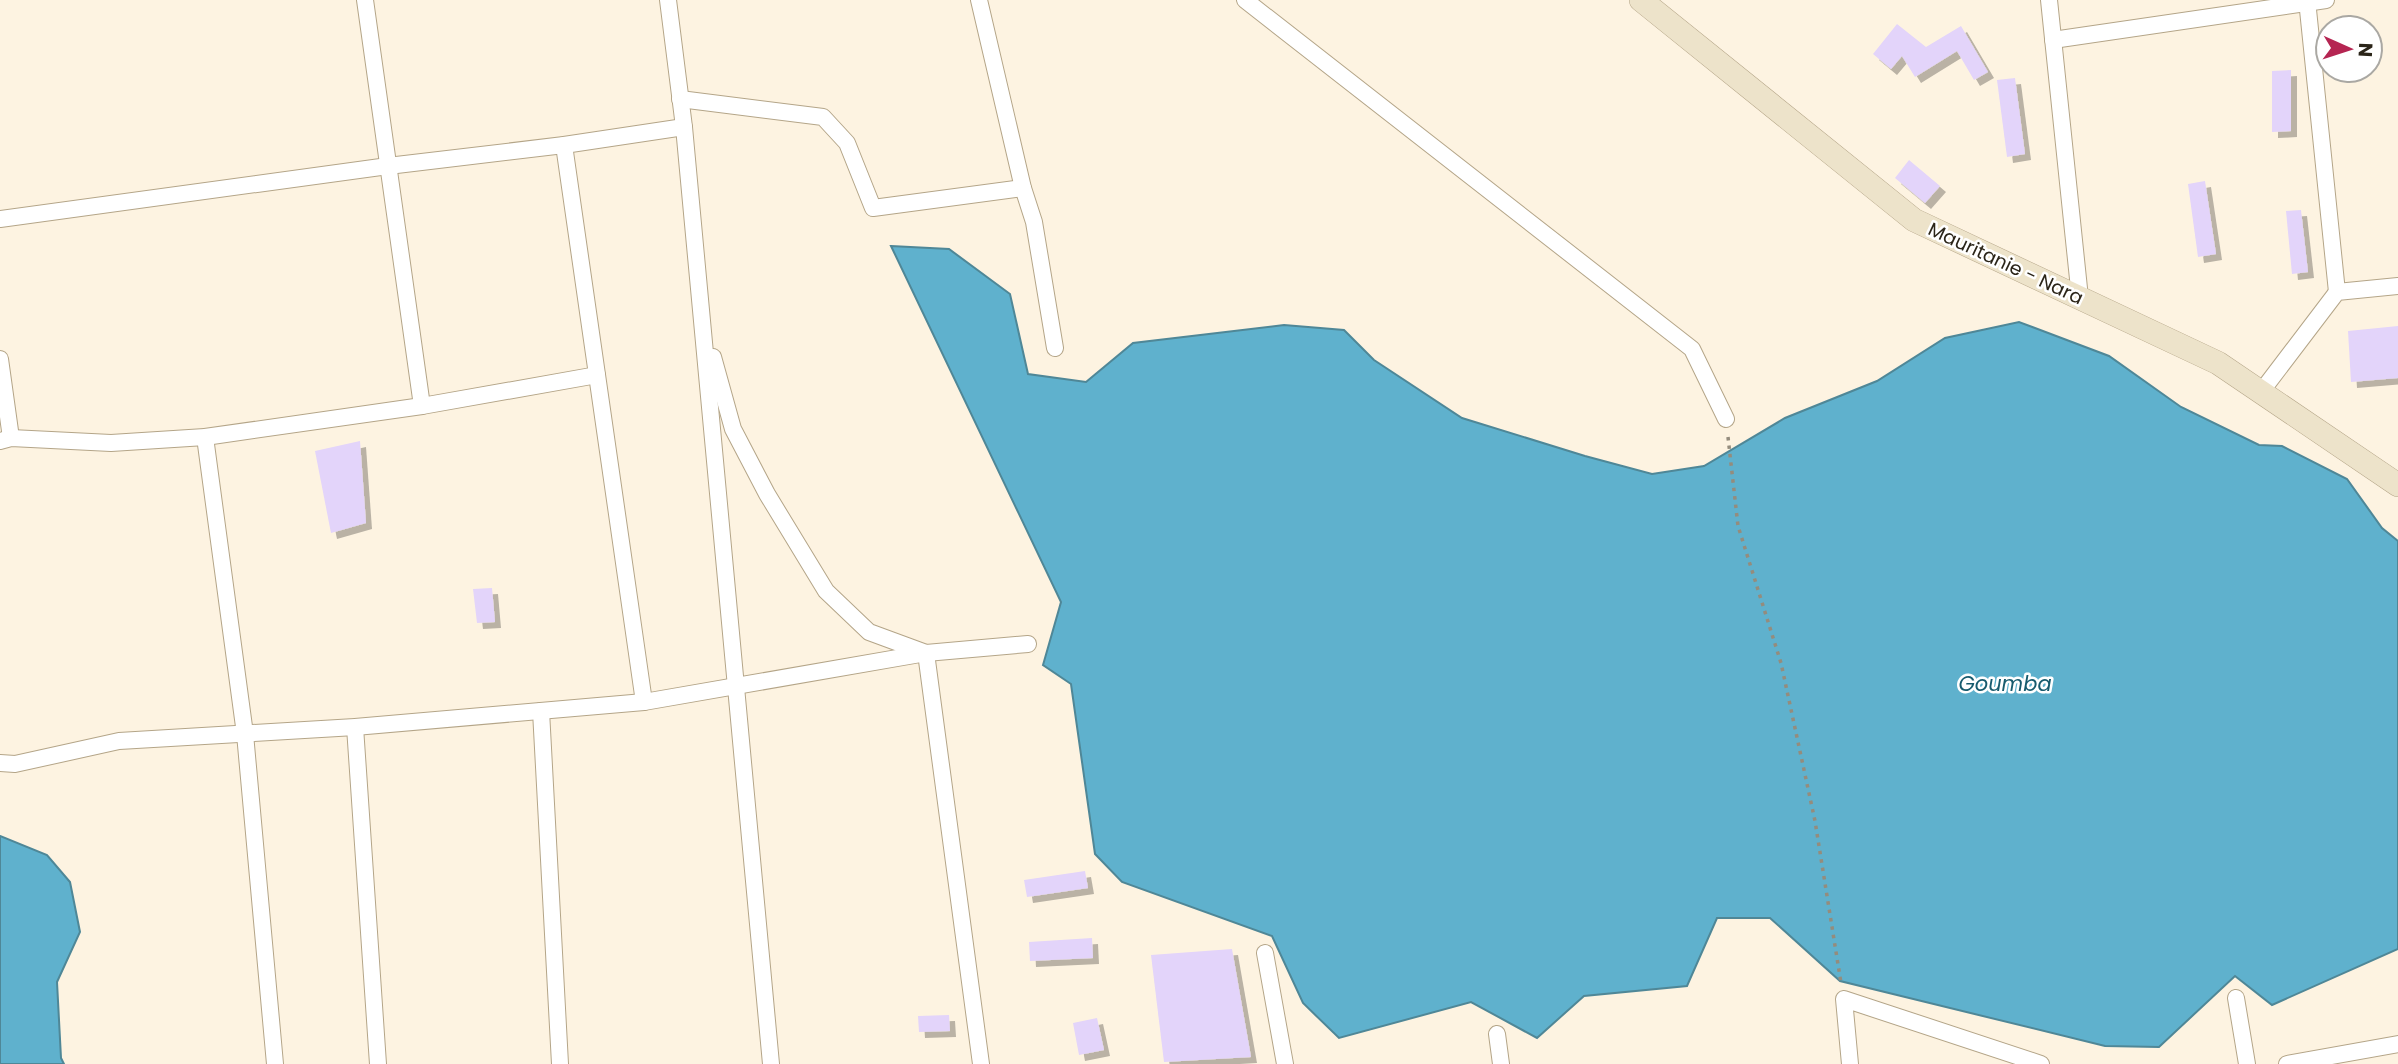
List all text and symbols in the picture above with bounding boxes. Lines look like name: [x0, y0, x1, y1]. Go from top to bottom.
north arrow: [2314, 14, 2384, 84]
text: N: [2352, 42, 2379, 58]
street label: Mauritanie - Nara: [1924, 216, 2088, 311]
water label: Goumba: [1958, 669, 2052, 698]

